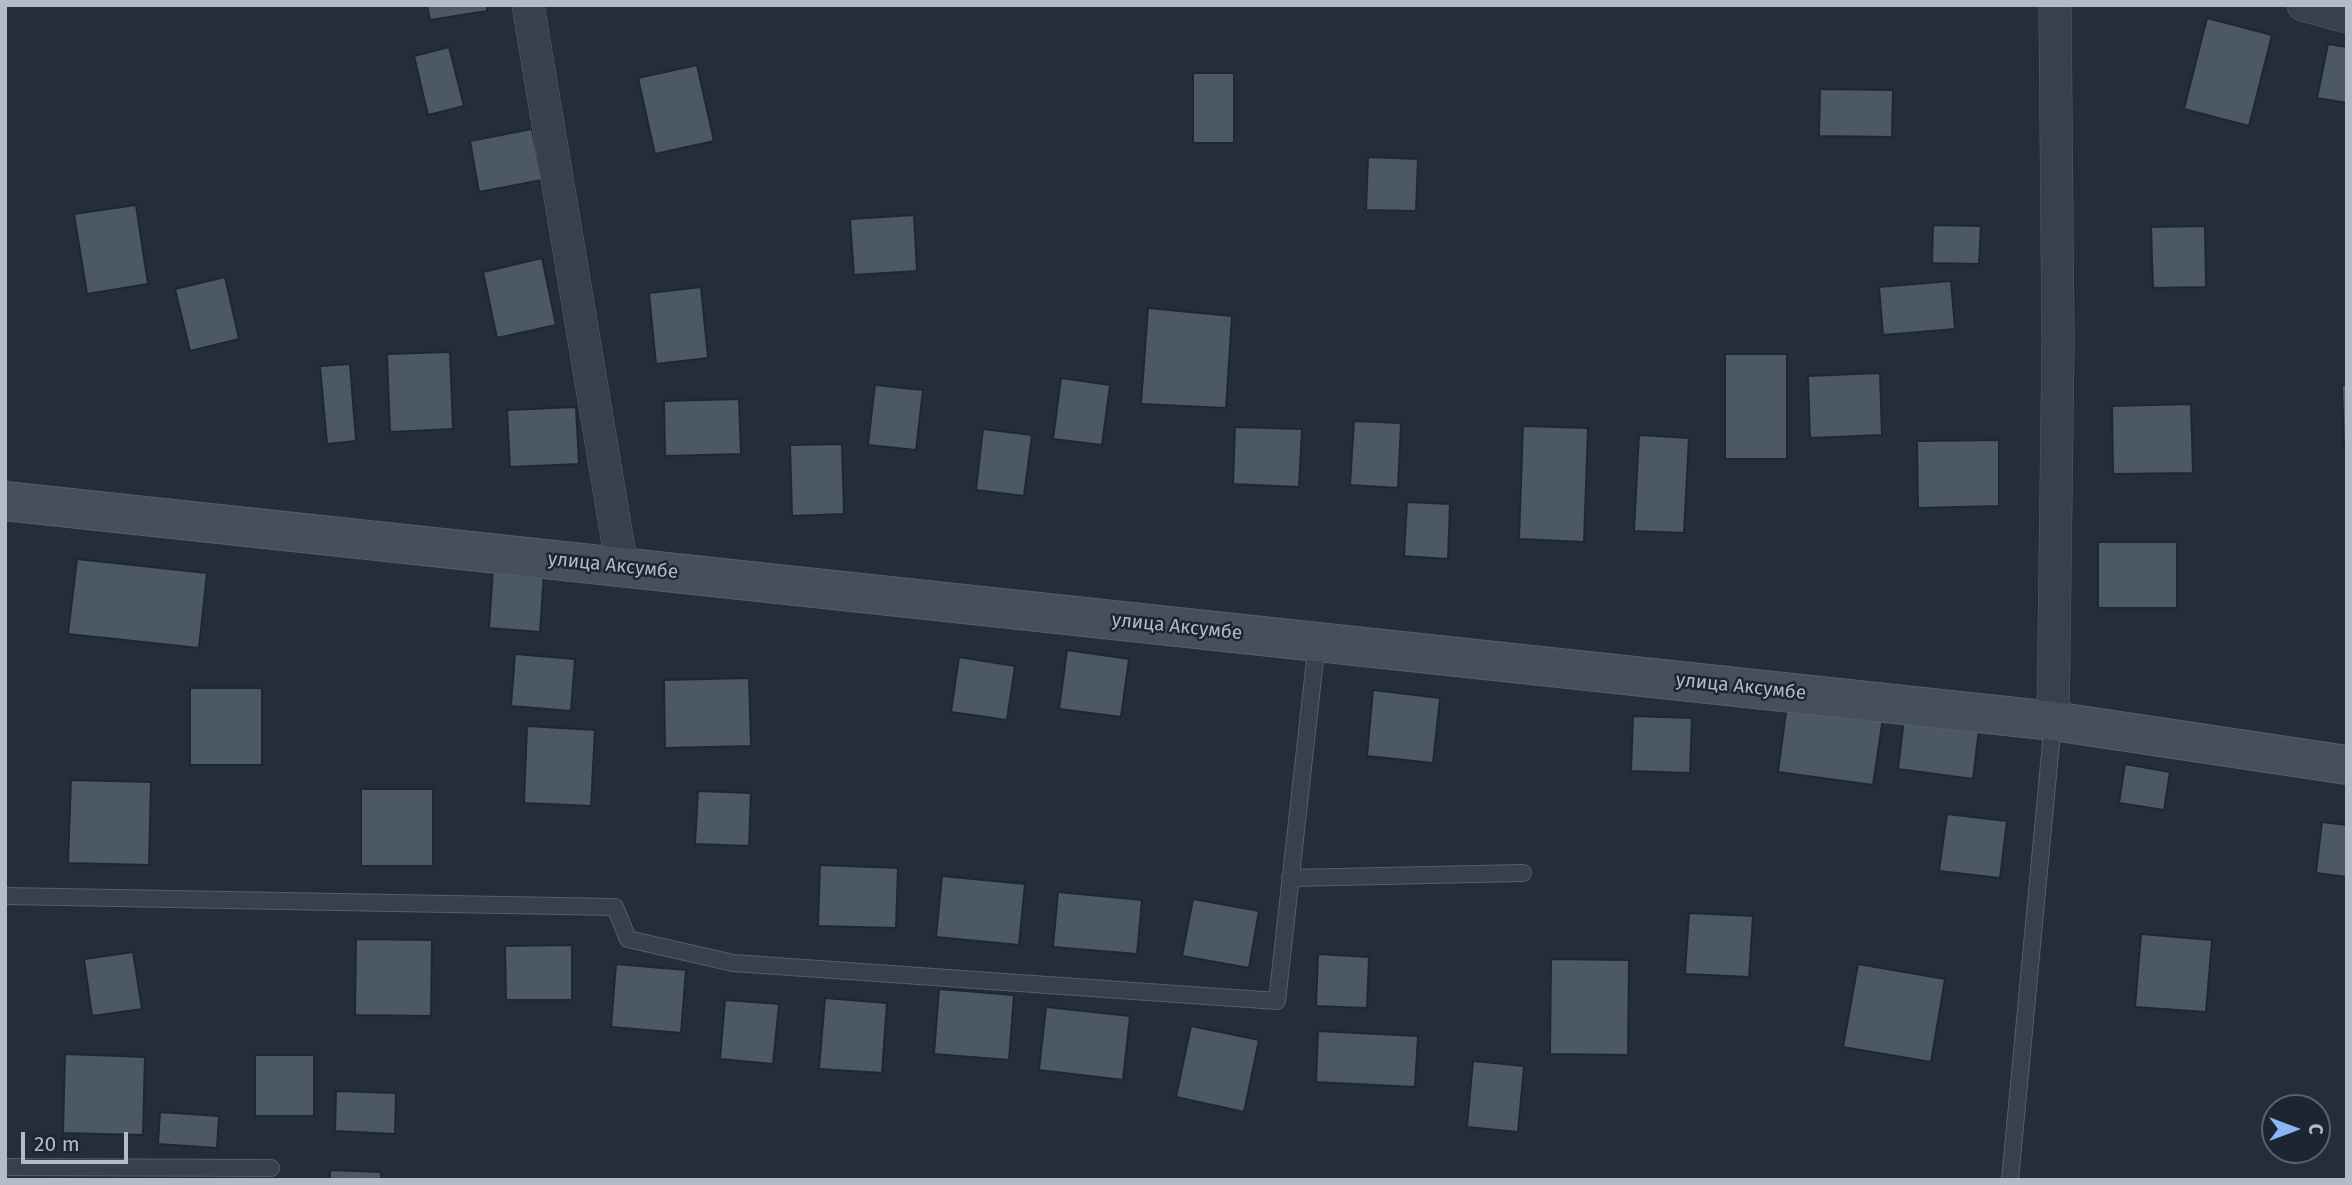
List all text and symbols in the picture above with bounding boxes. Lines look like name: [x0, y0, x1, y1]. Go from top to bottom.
street label: улица Аксумбе: [547, 548, 679, 584]
street label: улица Аксумбе: [1111, 609, 1243, 645]
street label: улица Аксумбе: [1675, 669, 1807, 705]
north arrow: [2261, 1094, 2331, 1164]
scale bar: [24, 1118, 131, 1162]
text: С: [2304, 1124, 2327, 1134]
text: 20 m: [34, 1131, 80, 1157]

